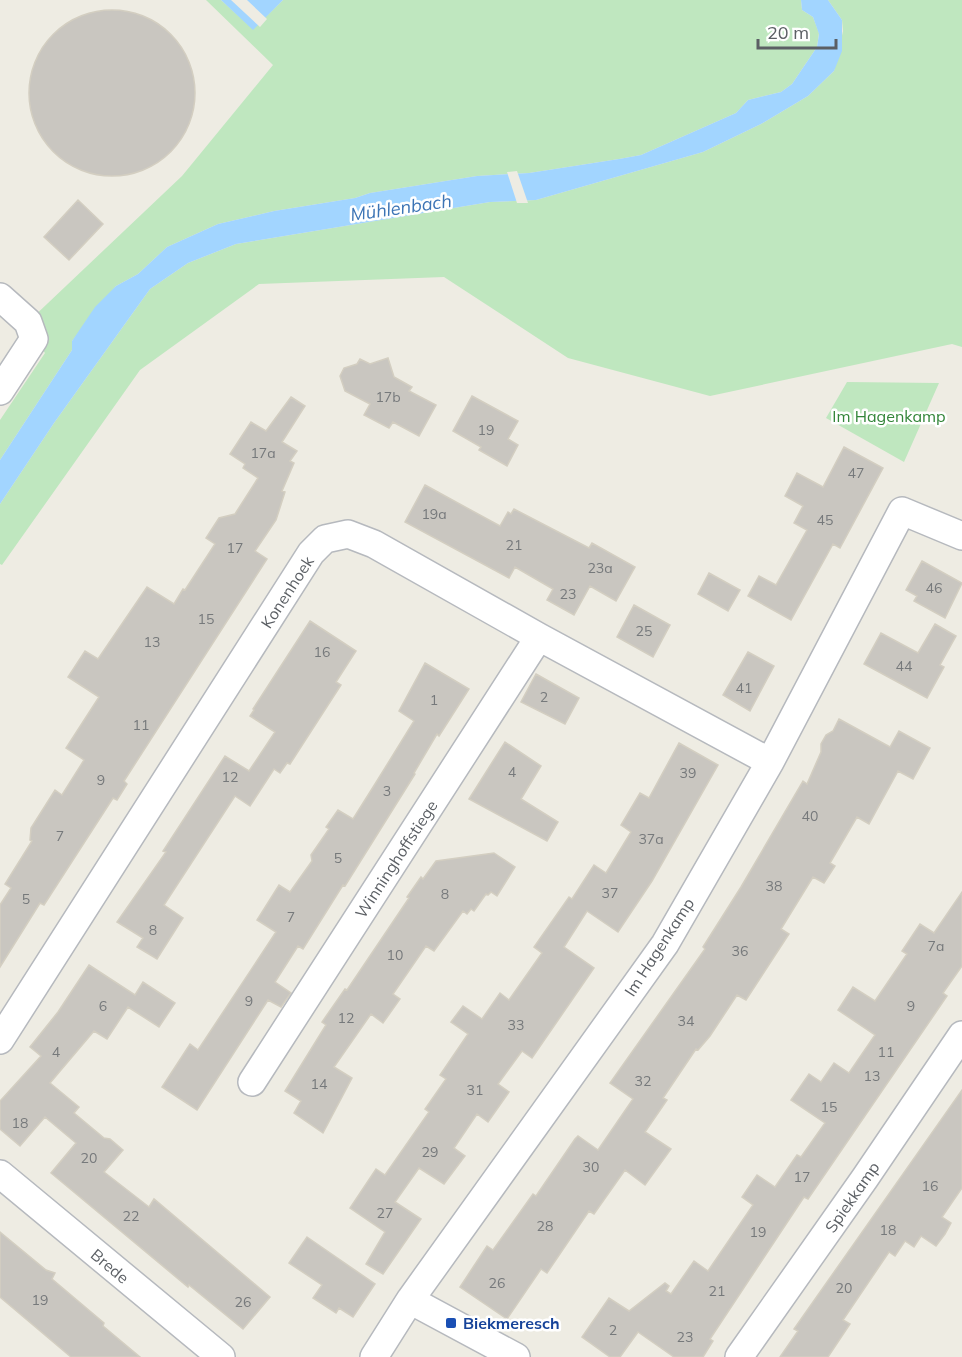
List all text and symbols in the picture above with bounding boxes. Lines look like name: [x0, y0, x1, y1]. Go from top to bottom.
scale bar: [758, 12, 836, 50]
text: 20 m: [767, 21, 809, 44]
water label: Mühlenbach: [349, 189, 453, 226]
house number: 17b: [375, 388, 401, 406]
park label: Im Hagenkamp: [832, 406, 946, 426]
house number: 19: [478, 421, 494, 439]
house number: 17a: [250, 444, 276, 462]
house number: 47: [848, 464, 864, 482]
house number: 19a: [421, 505, 447, 523]
house number: 45: [817, 511, 833, 529]
house number: 21: [506, 536, 522, 554]
house number: 17: [227, 539, 243, 557]
street label: Konenhoek: [256, 552, 318, 632]
house number: 23a: [587, 559, 613, 577]
house number: 46: [926, 579, 942, 597]
house number: 23: [560, 585, 576, 603]
house number: 15: [198, 610, 214, 628]
house number: 25: [636, 622, 652, 640]
house number: 13: [144, 633, 160, 651]
house number: 16: [314, 643, 330, 661]
house number: 44: [896, 657, 913, 675]
house number: 41: [736, 679, 752, 697]
house number: 2: [540, 688, 548, 706]
house number: 1: [430, 691, 438, 709]
house number: 11: [133, 716, 149, 734]
house number: 4: [508, 763, 517, 781]
house number: 39: [680, 764, 696, 782]
house number: 12: [222, 768, 238, 786]
house number: 9: [97, 771, 105, 789]
house number: 3: [383, 782, 391, 800]
street label: Winninghoffstiege: [350, 796, 442, 922]
house number: 40: [802, 807, 818, 825]
house number: 7: [56, 827, 64, 845]
house number: 37a: [638, 830, 664, 848]
house number: 5: [334, 849, 342, 867]
house number: 38: [766, 877, 782, 895]
house number: 37: [602, 884, 618, 902]
house number: 8: [441, 885, 449, 903]
house number: 5: [22, 890, 30, 908]
street label: Im Hagenkamp: [620, 894, 698, 1000]
house number: 7: [287, 908, 295, 926]
house number: 8: [149, 921, 157, 939]
house number: 7a: [928, 937, 944, 955]
house number: 36: [732, 942, 748, 960]
house number: 10: [387, 946, 403, 964]
house number: 9: [245, 992, 253, 1010]
house number: 6: [99, 997, 107, 1015]
house number: 9: [907, 997, 915, 1015]
house number: 12: [338, 1009, 354, 1027]
house number: 34: [678, 1012, 695, 1030]
house number: 33: [508, 1016, 524, 1034]
house number: 4: [52, 1043, 61, 1061]
house number: 11: [878, 1043, 894, 1061]
house number: 13: [864, 1067, 880, 1085]
house number: 32: [635, 1072, 651, 1090]
house number: 14: [311, 1075, 328, 1093]
house number: 31: [467, 1081, 483, 1099]
house number: 15: [821, 1098, 837, 1116]
house number: 18: [12, 1114, 28, 1132]
house number: 29: [422, 1143, 438, 1161]
house number: 20: [81, 1149, 97, 1167]
house number: 30: [583, 1158, 599, 1176]
street label: Spiekkamp: [820, 1158, 884, 1236]
house number: 17: [794, 1168, 810, 1186]
house number: 16: [922, 1177, 938, 1195]
house number: 27: [377, 1204, 393, 1222]
house number: 22: [123, 1207, 139, 1225]
house number: 28: [537, 1217, 553, 1235]
house number: 18: [880, 1221, 896, 1239]
house number: 19: [750, 1223, 766, 1241]
street label: Brede: [87, 1244, 133, 1288]
house number: 26: [489, 1274, 505, 1292]
house number: 20: [836, 1279, 852, 1297]
house number: 21: [709, 1282, 725, 1300]
house number: 19: [32, 1291, 48, 1309]
house number: 26: [235, 1293, 251, 1311]
place label: Biekmeresch: [463, 1313, 560, 1333]
marker: Biekmeresch: [444, 1316, 458, 1330]
house number: 2: [609, 1321, 617, 1339]
house number: 23: [677, 1328, 693, 1346]

